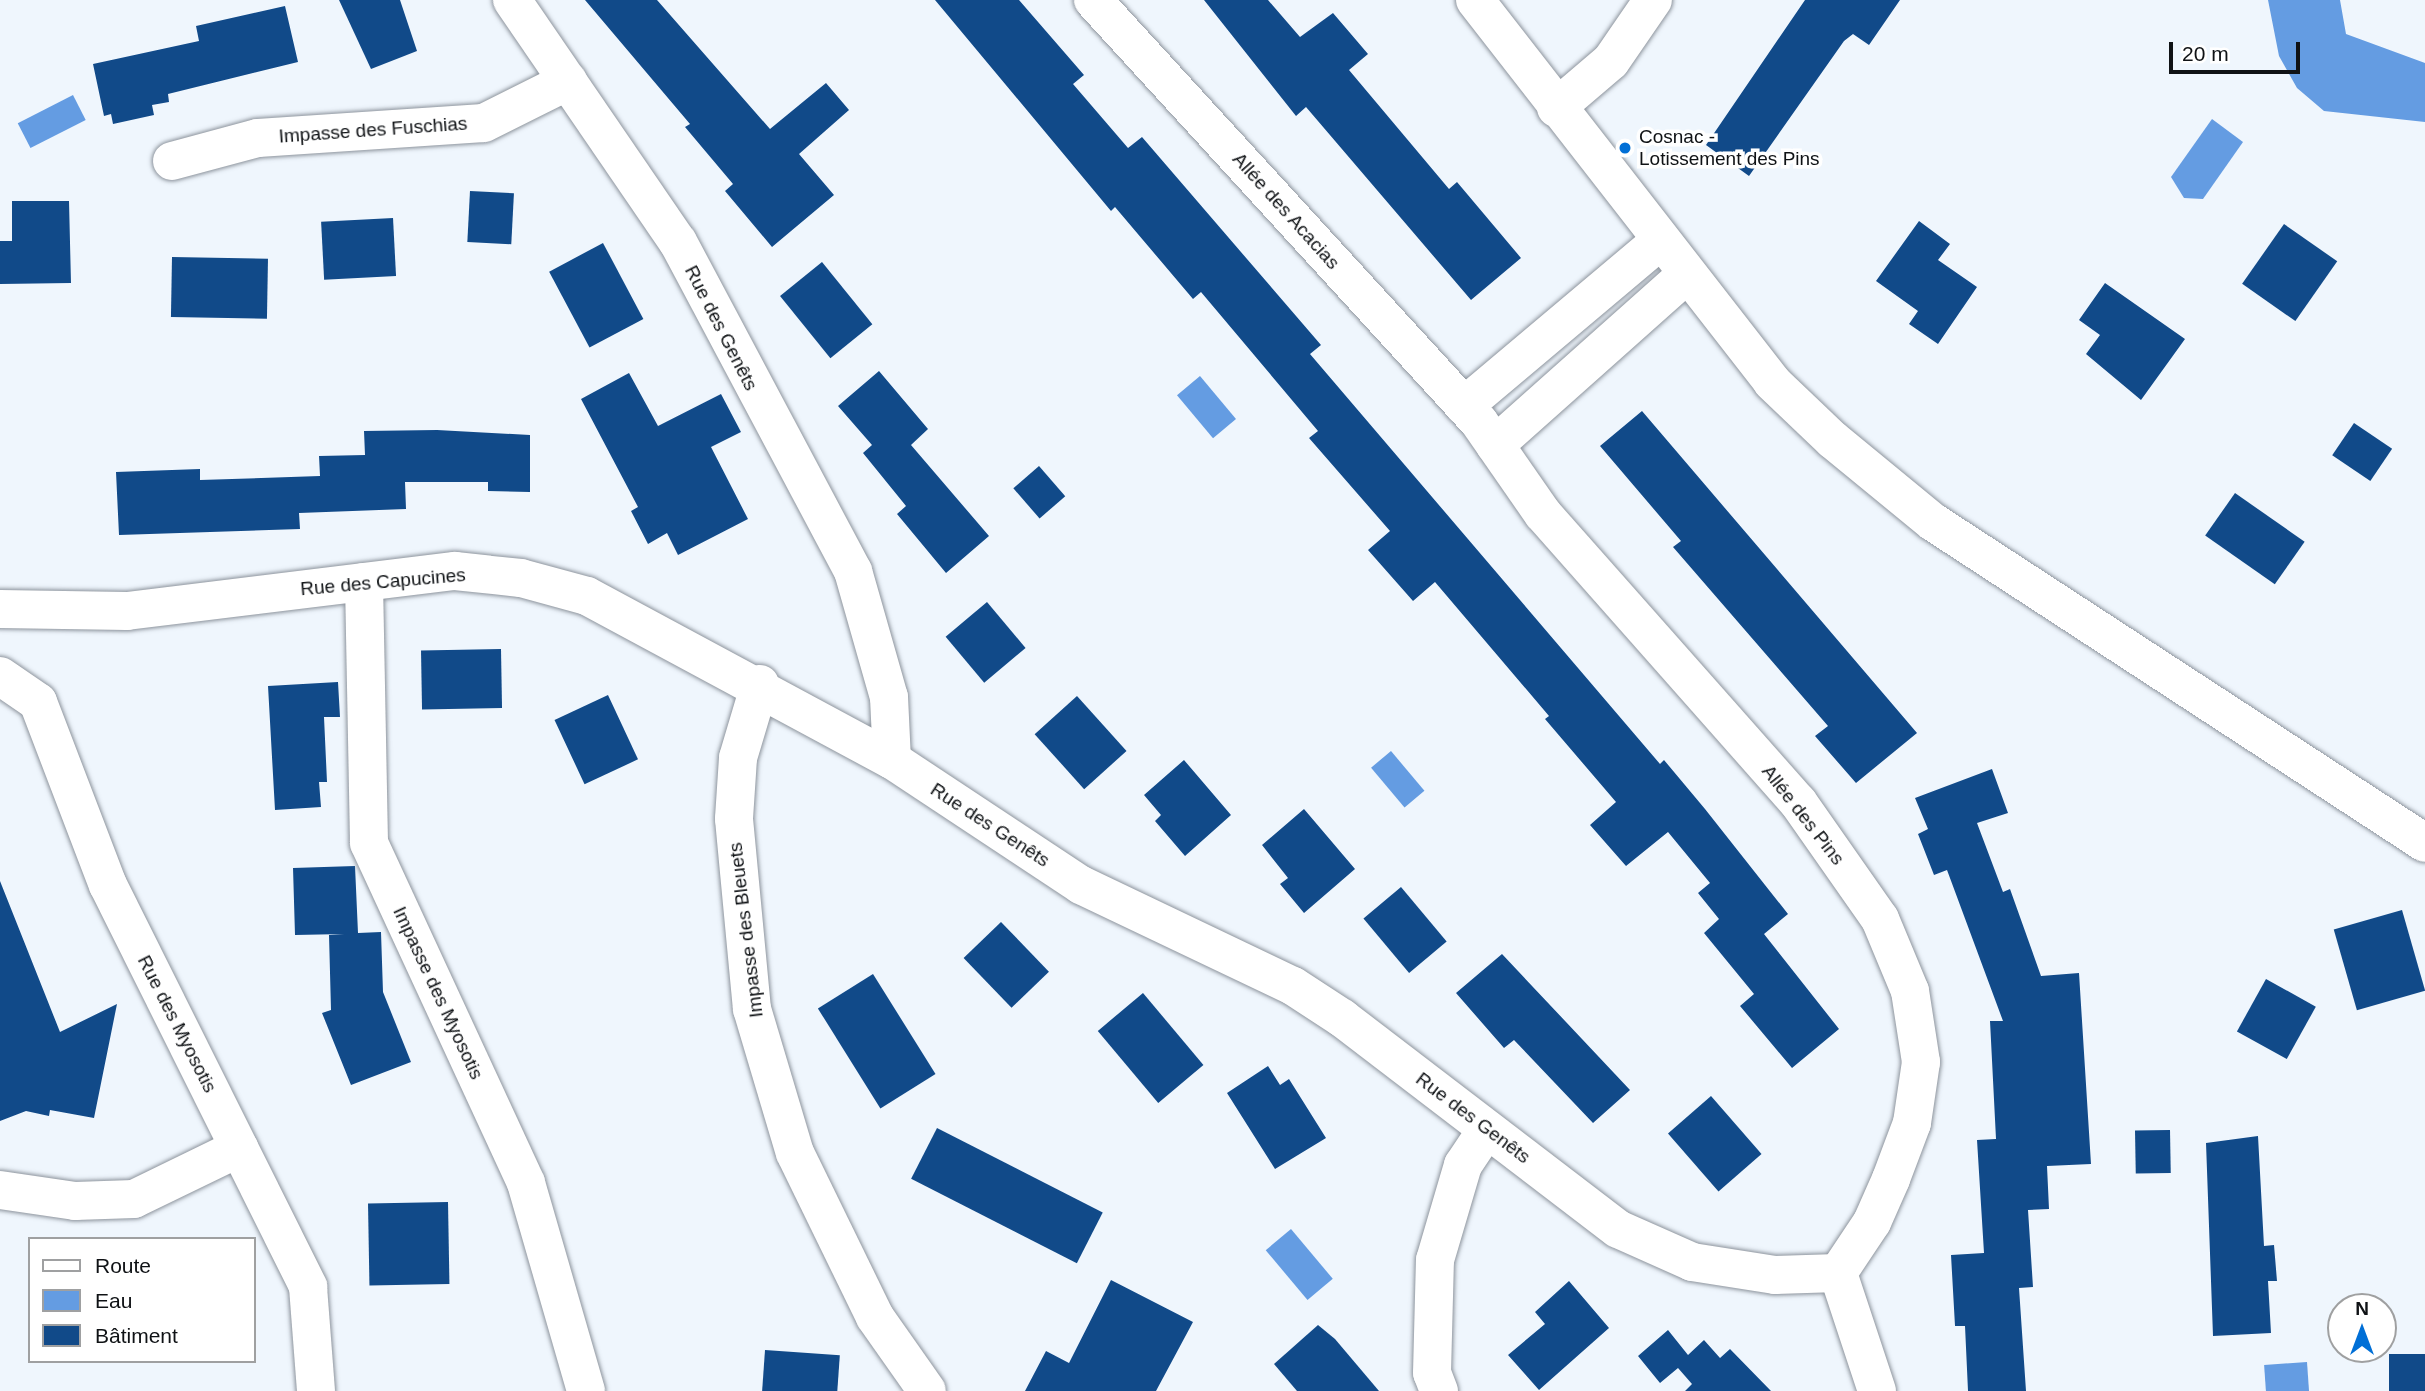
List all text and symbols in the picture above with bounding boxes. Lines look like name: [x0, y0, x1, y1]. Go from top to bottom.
scale bar: [2173, 28, 2304, 72]
text: 20 m: [2182, 42, 2229, 65]
street label: Impasse des Fuschias: [278, 112, 468, 148]
place label: Cosnac - Lotissement des Pins: [1639, 126, 1820, 170]
marker: Cosnac - Lotissement des Pins: [1617, 140, 1633, 156]
street label: Allée des Acacias: [1227, 148, 1345, 274]
street label: Rue des Genêts: [680, 262, 762, 394]
street label: Rue des Capucines: [299, 563, 467, 601]
street label: Allée des Pins: [1757, 761, 1849, 869]
street label: Rue des Genêts: [926, 778, 1054, 872]
street label: Impasse des Bleuets: [724, 841, 768, 1019]
street label: Impasse des Myosotis: [388, 903, 488, 1083]
street label: Rue des Myosotis: [133, 952, 221, 1096]
street label: Rue des Genêts: [1411, 1068, 1535, 1168]
legend: [28, 1237, 256, 1363]
text: Route: [95, 1254, 151, 1277]
text: Eau: [95, 1289, 132, 1312]
north arrow: [2327, 1293, 2397, 1363]
text: N: [2355, 1298, 2369, 1319]
text: Bâtiment: [95, 1324, 178, 1347]

